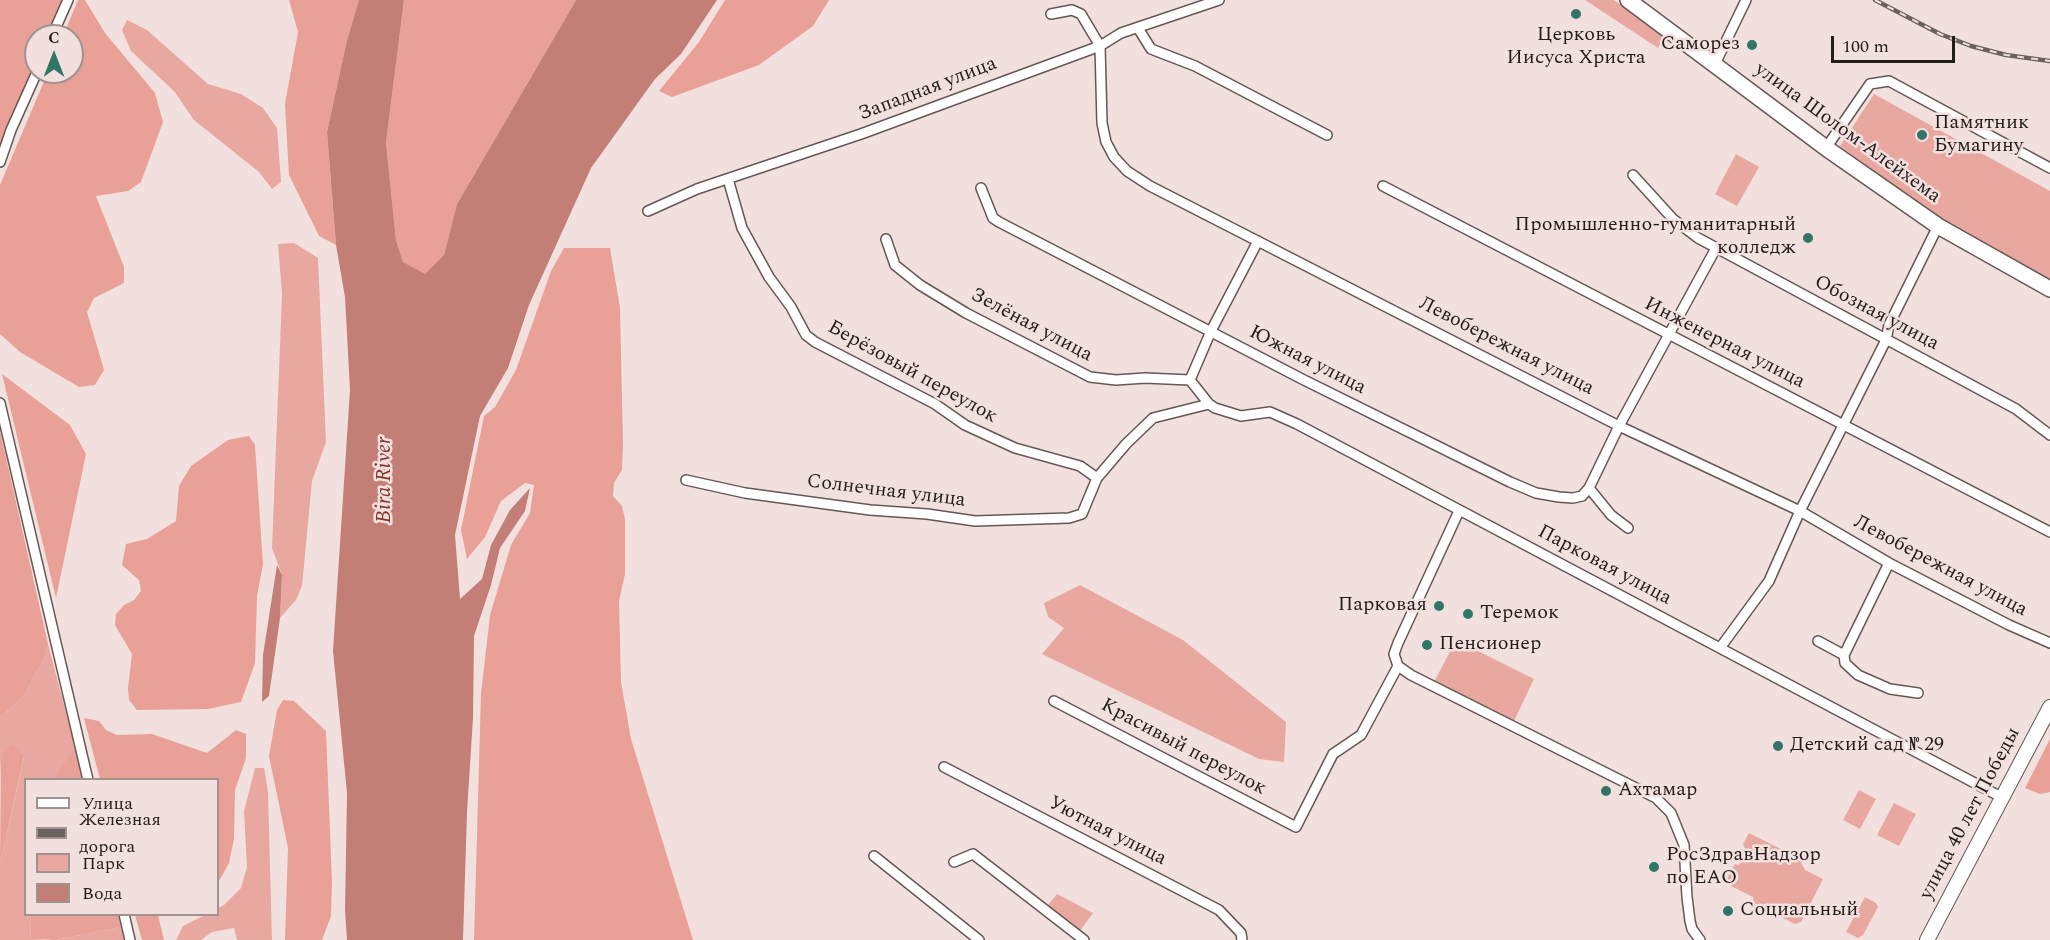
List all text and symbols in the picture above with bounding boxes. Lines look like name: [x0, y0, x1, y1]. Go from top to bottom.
marker: Церковь Иисуса Христа: [1569, 7, 1583, 21]
north arrow: [24, 24, 84, 84]
place label: Церковь Иисуса Христа: [1506, 24, 1646, 71]
scale bar: [1834, 24, 1958, 62]
text: С: [48, 26, 60, 50]
place label: Саморез: [1661, 33, 1740, 57]
text: 100 m: [1842, 33, 1889, 60]
marker: Саморез: [1745, 38, 1759, 52]
street label: Западная улица: [855, 53, 1001, 127]
street label: улица Шолом-Алейхема: [1749, 58, 1945, 210]
place label: Памятник Бумагину: [1934, 112, 2029, 159]
marker: Памятник Бумагину: [1915, 128, 1929, 142]
place label: Промышленно-гуманитарный колледж: [1515, 214, 1796, 261]
marker: Промышленно-гуманитарный колледж: [1801, 231, 1815, 245]
street label: Обозная улица: [1809, 271, 1943, 357]
street label: Зелёная улица: [966, 284, 1096, 368]
street label: Левобережная улица: [1414, 292, 1598, 402]
street label: Инженерная улица: [1640, 293, 1808, 395]
street label: Берёзовый переулок: [823, 316, 1001, 430]
street label: Южная улица: [1244, 321, 1370, 401]
water label: Bira River: [373, 437, 399, 523]
street label: Солнечная улица: [805, 470, 967, 514]
street label: Левобережная улица: [1849, 511, 2031, 623]
street label: Парковая улица: [1533, 521, 1675, 611]
place label: Парковая: [1338, 594, 1427, 618]
marker: Парковая: [1432, 599, 1446, 613]
place label: Теремок: [1480, 602, 1559, 626]
marker: Теремок: [1461, 607, 1475, 621]
place label: Пенсионер: [1439, 633, 1541, 657]
marker: Пенсионер: [1420, 638, 1434, 652]
street label: Красивый переулок: [1096, 694, 1270, 802]
street label: улица 40 лет Победы: [1915, 724, 2027, 904]
place label: Детский сад № 29: [1790, 734, 1944, 758]
marker: Детский сад № 29: [1771, 739, 1785, 753]
legend: [24, 778, 219, 916]
place label: Ахтамар: [1618, 779, 1697, 803]
marker: Ахтамар: [1599, 784, 1613, 798]
text: Улица: [82, 790, 133, 817]
street label: Уютная улица: [1044, 792, 1170, 872]
text: Железная дорога: [79, 806, 161, 860]
place label: РосЗдравНадзор по ЕАО: [1666, 844, 1821, 891]
text: Парк: [82, 850, 125, 877]
marker: РосЗдравНадзор по ЕАО: [1647, 860, 1661, 874]
text: Вода: [82, 880, 122, 907]
place label: Социальный: [1740, 899, 1858, 923]
marker: Социальный: [1721, 904, 1735, 918]

